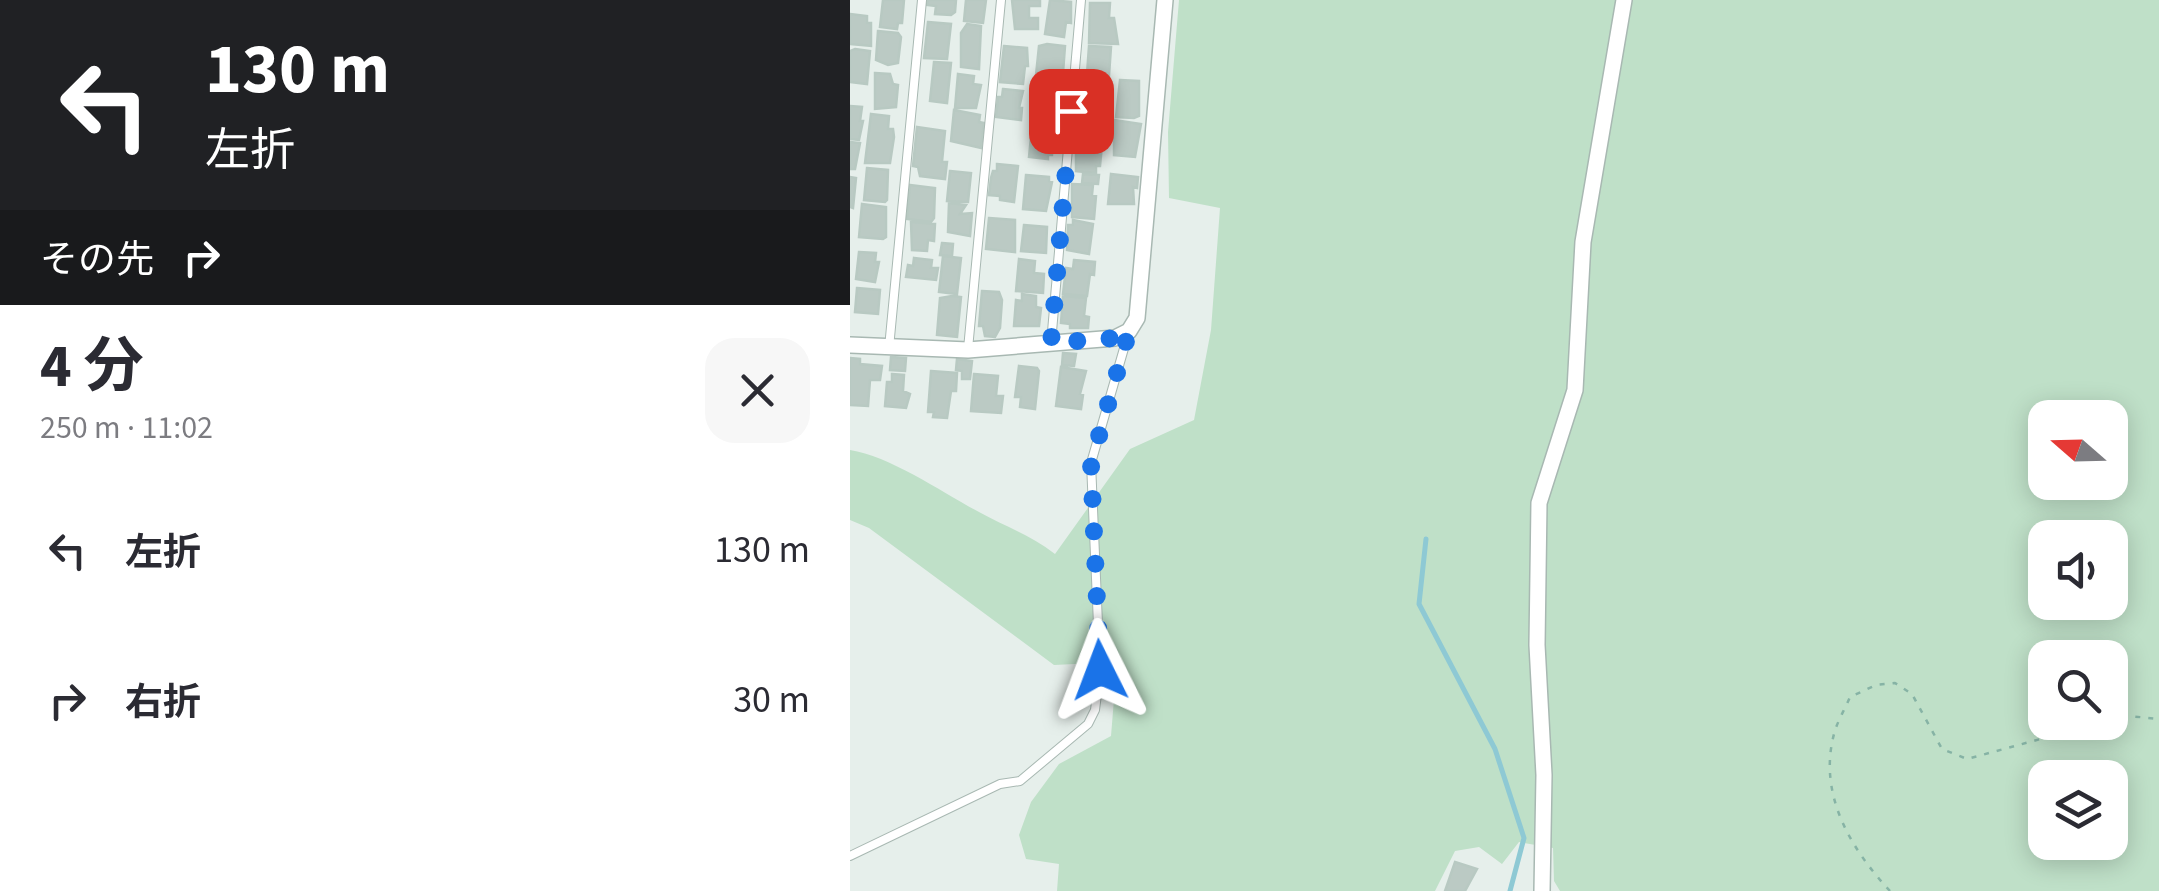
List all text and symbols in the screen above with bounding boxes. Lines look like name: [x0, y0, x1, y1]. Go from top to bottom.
text: 130 m: [205, 20, 390, 120]
icon: left: [40, 40, 170, 170]
pin: [1029, 69, 1114, 154]
icon: arrive: [1044, 84, 1099, 139]
text: 左折: [205, 119, 295, 183]
icon: right: [174, 230, 229, 285]
text: その先: [40, 233, 154, 287]
text: 4 分: [40, 325, 144, 410]
button: close: [705, 338, 810, 443]
north arrow: [2028, 400, 2128, 500]
map controls: [2028, 400, 2128, 860]
text: 250 m · 11:02: [40, 405, 213, 451]
button: sound: [2028, 520, 2128, 620]
icon: left: [40, 523, 95, 578]
text: 130 m: [714, 523, 810, 577]
text: 左折: [125, 526, 201, 580]
position arrow: [1048, 618, 1152, 722]
button: search: [2028, 640, 2128, 740]
icon: right: [40, 673, 95, 728]
text: 30 m: [733, 673, 810, 727]
text: 右折: [125, 676, 201, 730]
button: layers: [2028, 760, 2128, 860]

